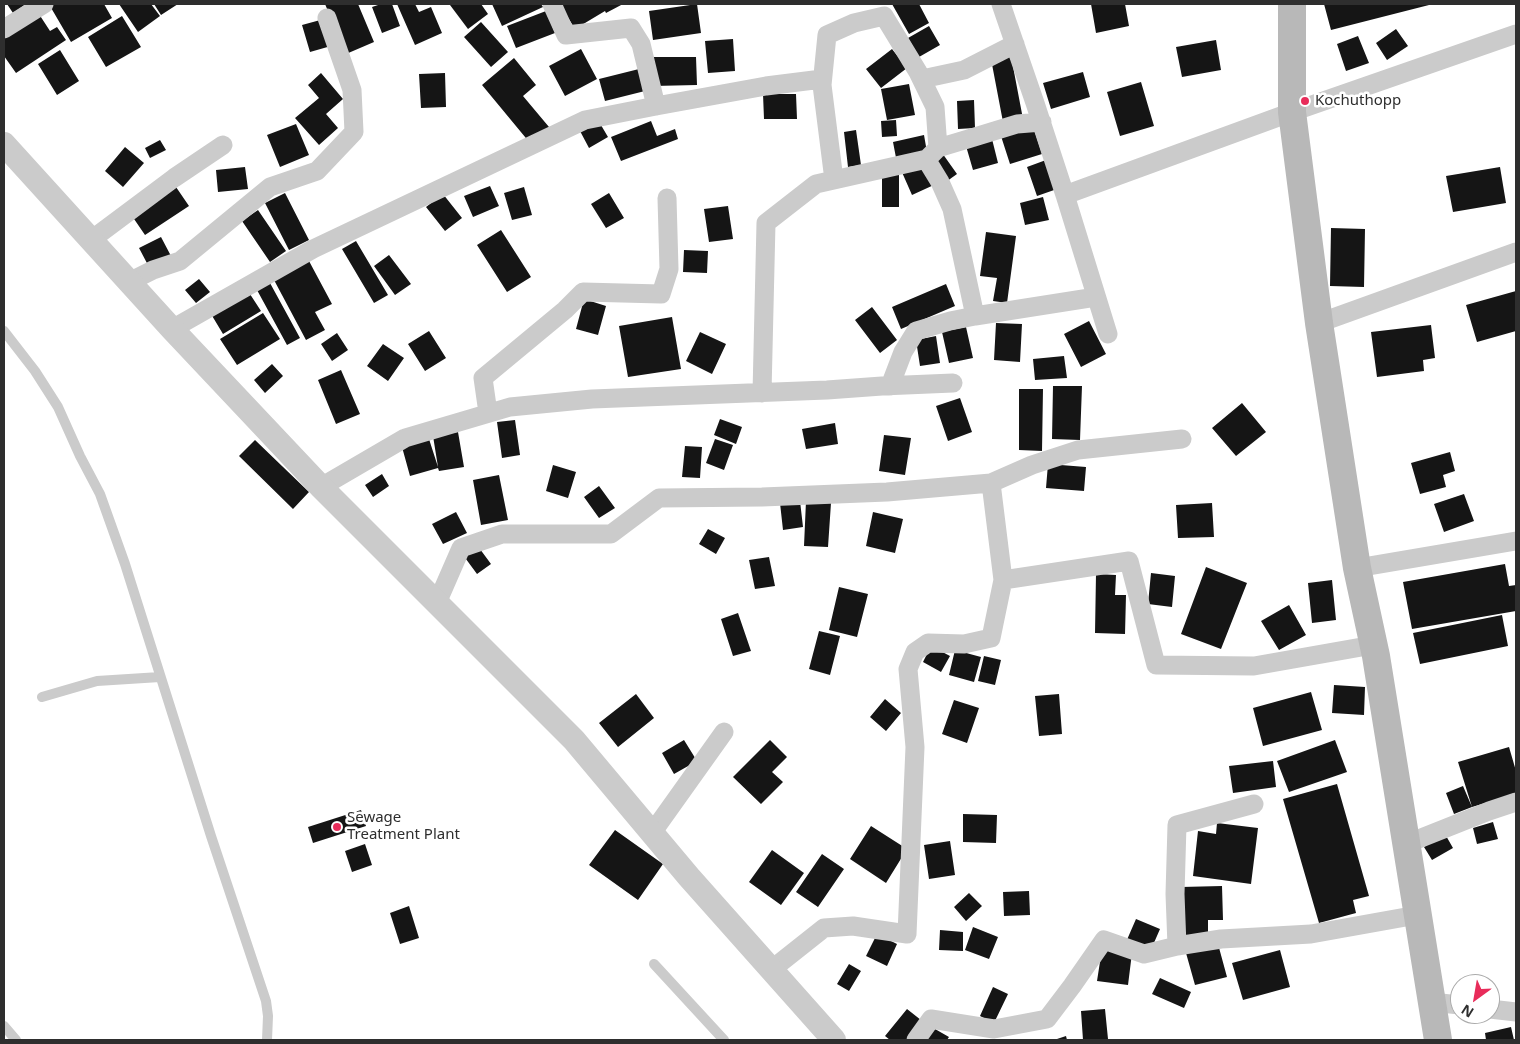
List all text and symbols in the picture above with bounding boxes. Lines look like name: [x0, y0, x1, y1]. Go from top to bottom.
place label: Kochuthopp: [1315, 92, 1401, 110]
marker: Kochuthopp: [1299, 95, 1311, 107]
place label: Sewage Treatment Plant: [347, 809, 460, 844]
marker: Sewage Treatment Plant: [331, 821, 343, 833]
north arrow: [1450, 974, 1500, 1024]
text: N: [1457, 1000, 1477, 1022]

